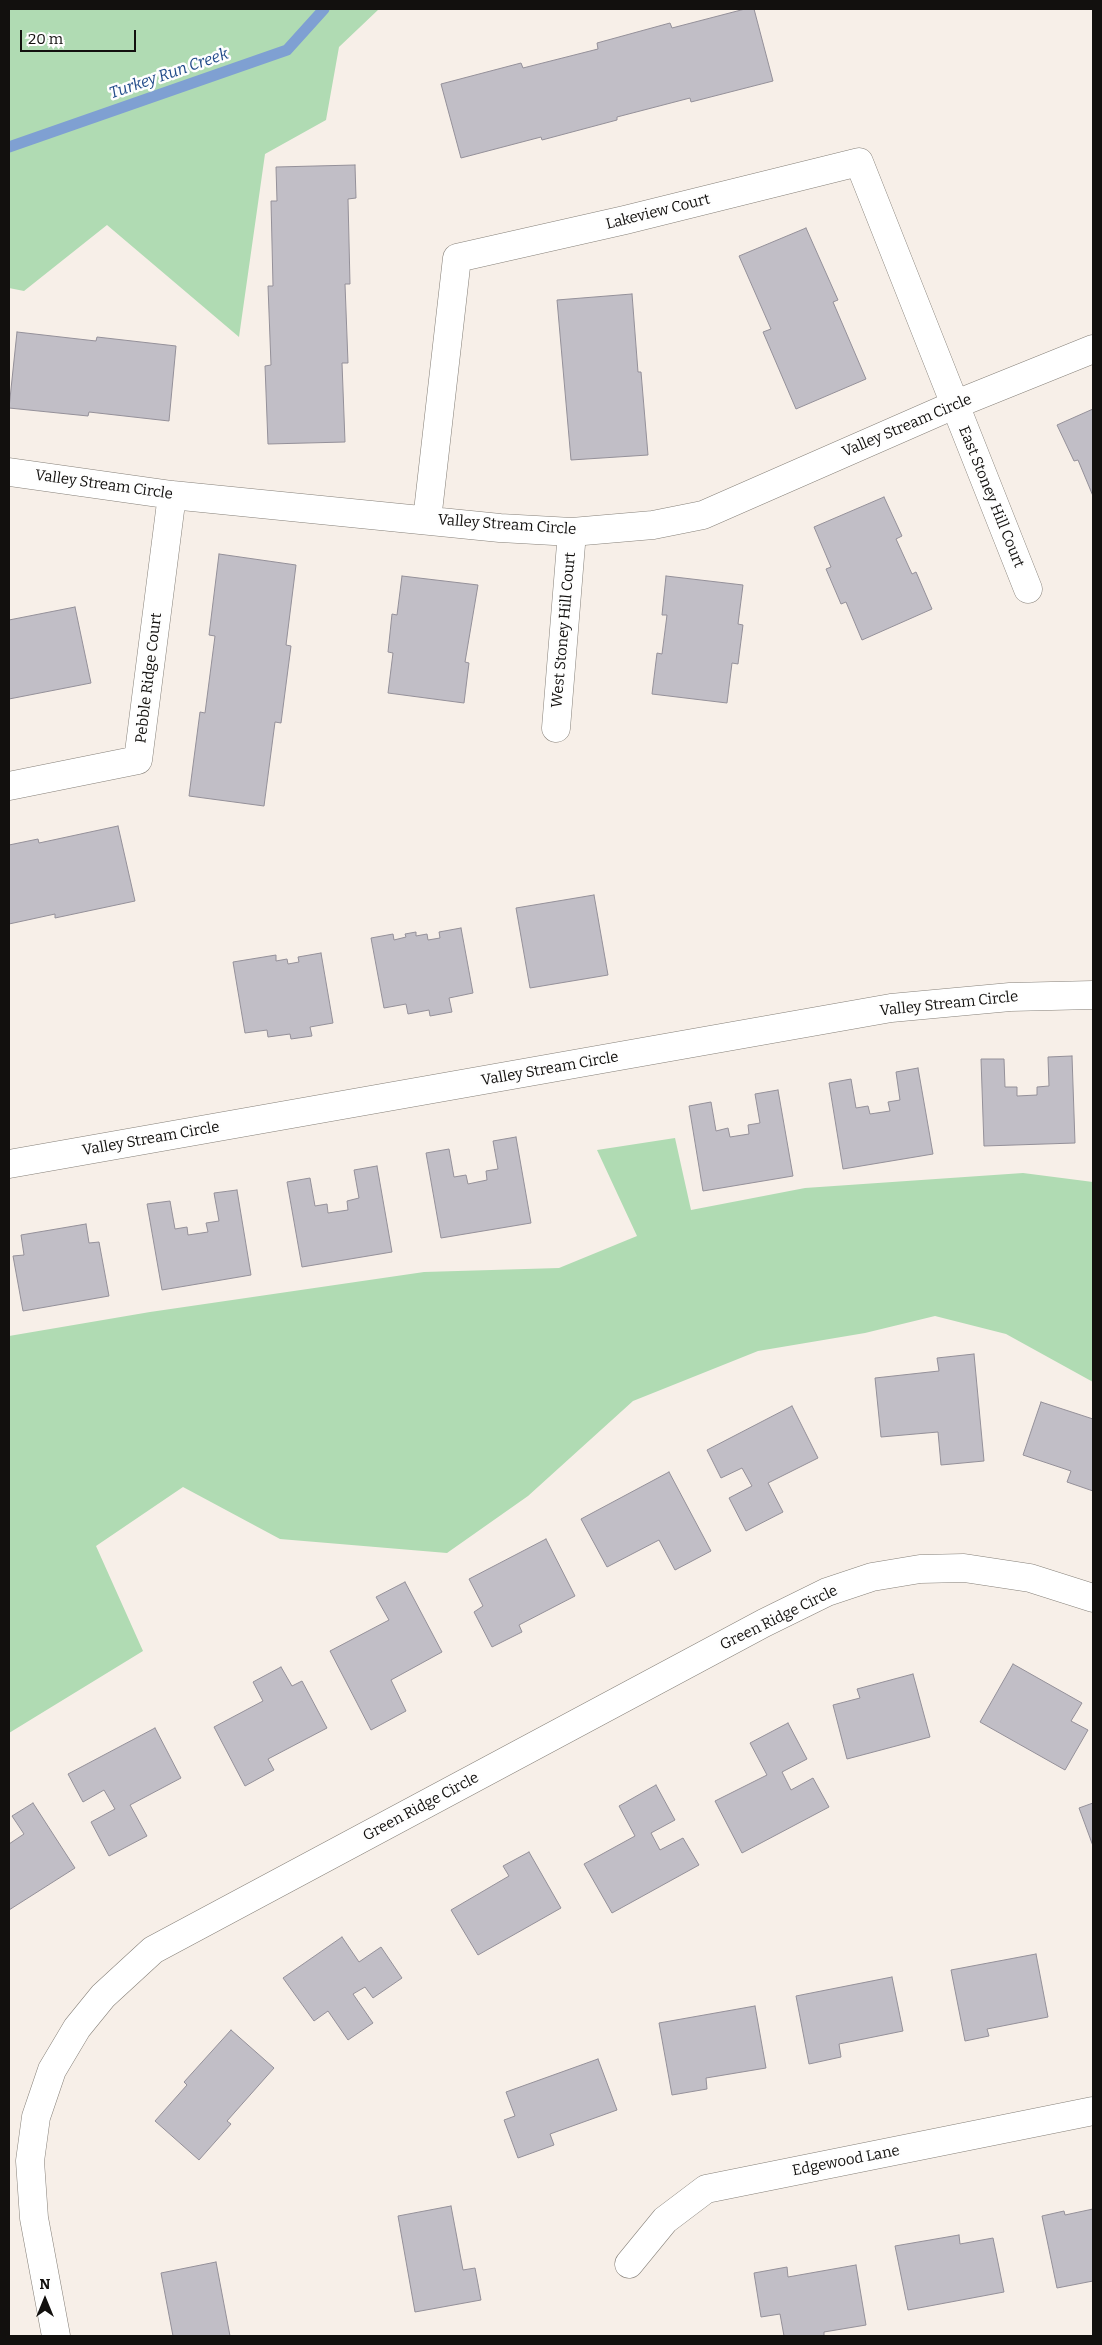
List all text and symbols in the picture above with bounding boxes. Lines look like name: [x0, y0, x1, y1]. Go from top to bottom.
scale bar: [22, 20, 139, 52]
text: 20 m: [28, 30, 63, 48]
water label: Turkey Run Creek: [107, 45, 231, 103]
street label: Lakeview Court: [604, 190, 712, 234]
street label: Valley Stream Circle: [840, 391, 974, 461]
street label: East Stoney Hill Court: [954, 424, 1028, 570]
street label: Valley Stream Circle: [34, 466, 174, 504]
street label: Valley Stream Circle: [437, 511, 577, 539]
street label: West Stoney Hill Court: [548, 551, 580, 709]
street label: Pebble Ridge Court: [132, 612, 166, 744]
street label: Valley Stream Circle: [879, 988, 1019, 1020]
street label: Valley Stream Circle: [480, 1048, 620, 1090]
street label: Valley Stream Circle: [81, 1118, 221, 1160]
street label: Green Ridge Circle: [717, 1582, 841, 1654]
street label: Green Ridge Circle: [360, 1769, 482, 1845]
street label: Edgewood Lane: [791, 2142, 901, 2180]
north arrow: [20, 2275, 70, 2325]
text: N: [40, 2276, 50, 2293]

